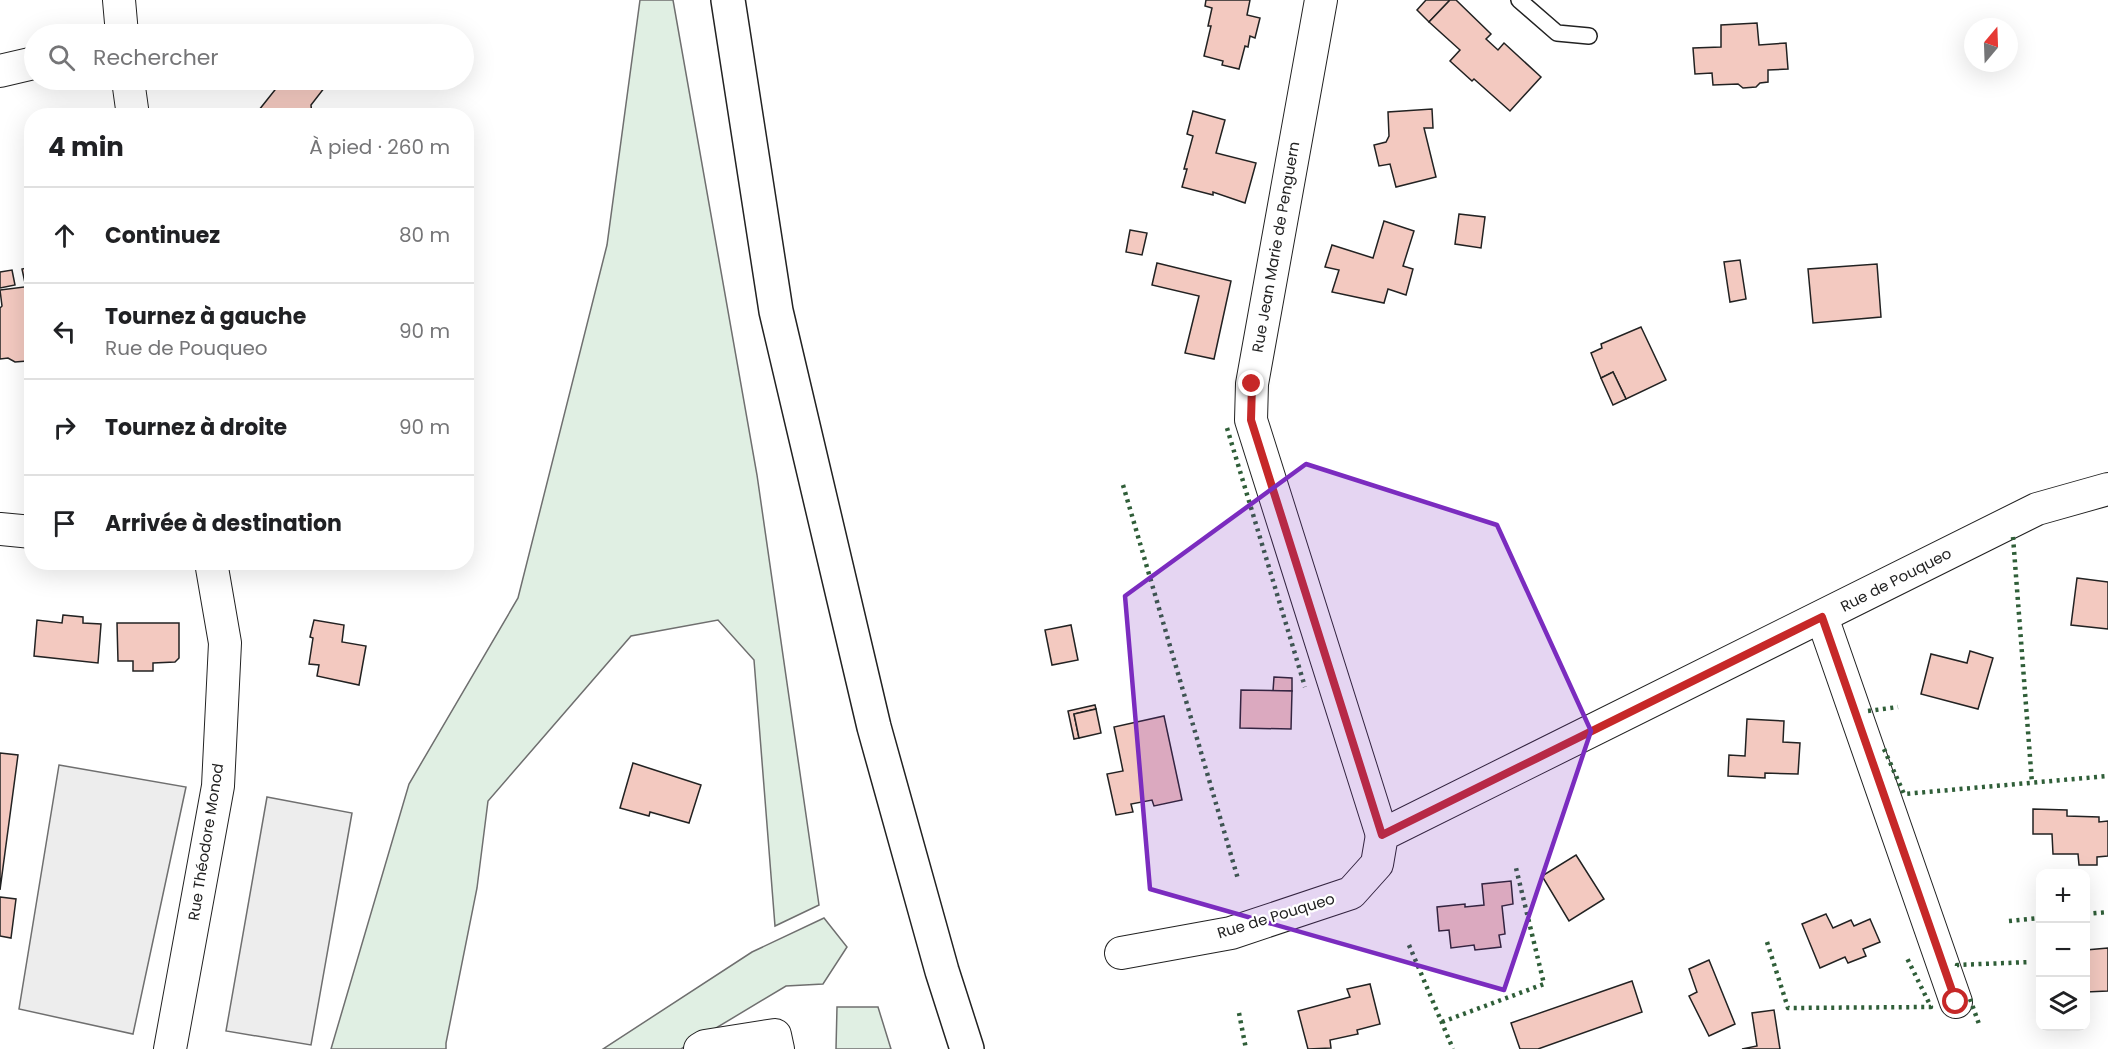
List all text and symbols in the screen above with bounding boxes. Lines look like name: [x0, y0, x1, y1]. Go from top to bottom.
north arrow: [1964, 18, 2018, 72]
search box: [24, 24, 474, 90]
icon: search: [45, 41, 78, 74]
text: Rechercher: [93, 42, 219, 73]
text: 4 min: [48, 129, 124, 165]
text: À pied · 260 m: [309, 133, 450, 161]
street label: Rue Jean Marie de Penguern: [1247, 140, 1304, 354]
icon: ahead: [48, 219, 81, 252]
text: Continuez: [105, 220, 220, 251]
text: 80 m: [399, 221, 450, 249]
text: Tournez à gauche: [105, 301, 306, 332]
icon: left: [48, 315, 81, 348]
text: 90 m: [399, 317, 450, 345]
text: Rue de Pouqueo: [105, 334, 268, 362]
route end: [1238, 370, 1264, 396]
icon: right: [48, 411, 81, 444]
text: Tournez à droite: [105, 412, 287, 443]
text: 90 m: [399, 413, 450, 441]
icon: arrive: [48, 507, 81, 540]
text: Arrivée à destination: [105, 508, 342, 539]
street label: Rue de Pouqueo: [1837, 543, 1955, 617]
street label: Rue Théodore Monod: [183, 762, 228, 922]
map controls: [2036, 869, 2090, 1031]
button: +: [2036, 869, 2090, 923]
street label: Rue de Pouqueo: [1214, 888, 1337, 943]
button: −: [2036, 923, 2090, 977]
button: layers: [2036, 977, 2090, 1031]
route start: [1942, 988, 1968, 1014]

